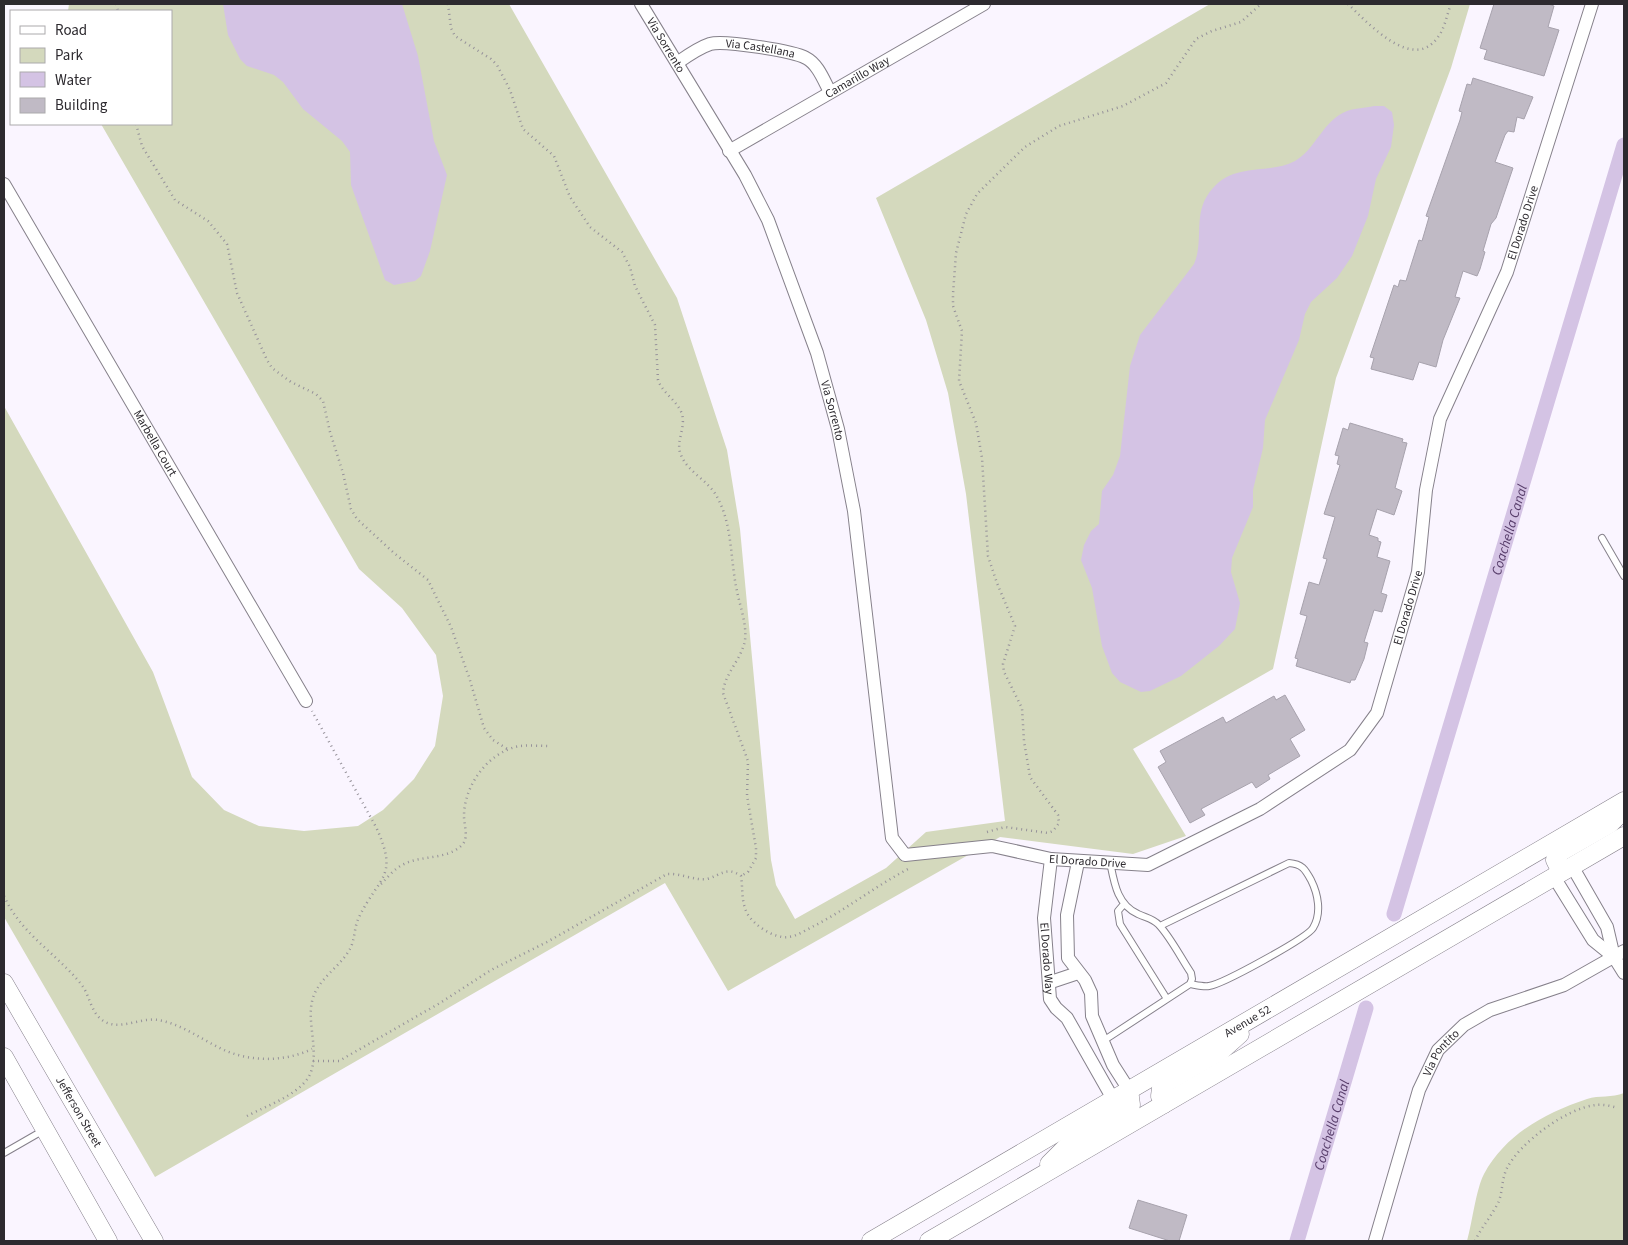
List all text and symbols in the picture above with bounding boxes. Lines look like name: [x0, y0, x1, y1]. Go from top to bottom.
legend: [10, 10, 172, 125]
street label: Via Sorrento: [642, 14, 689, 76]
text: Road: [55, 20, 87, 41]
street label: Via Castellana: [725, 35, 797, 63]
text: Park: [55, 45, 84, 66]
street label: Camarillo Way: [822, 52, 893, 103]
text: Water: [55, 70, 92, 91]
text: Building: [55, 95, 108, 116]
street label: El Dorado Drive: [1503, 183, 1543, 262]
street label: Via Sorrento: [816, 379, 848, 442]
street label: Marbella Court: [129, 407, 181, 480]
water label: Coachella Canal: [1487, 482, 1533, 578]
street label: El Dorado Drive: [1389, 568, 1427, 647]
street label: El Dorado Drive: [1049, 851, 1127, 873]
street label: El Dorado Way: [1035, 922, 1058, 996]
street label: Avenue 52: [1221, 1001, 1274, 1042]
street label: Via Pontito: [1419, 1026, 1464, 1079]
street label: Jefferson Street: [51, 1074, 106, 1151]
water label: Coachella Canal: [1309, 1077, 1355, 1173]

